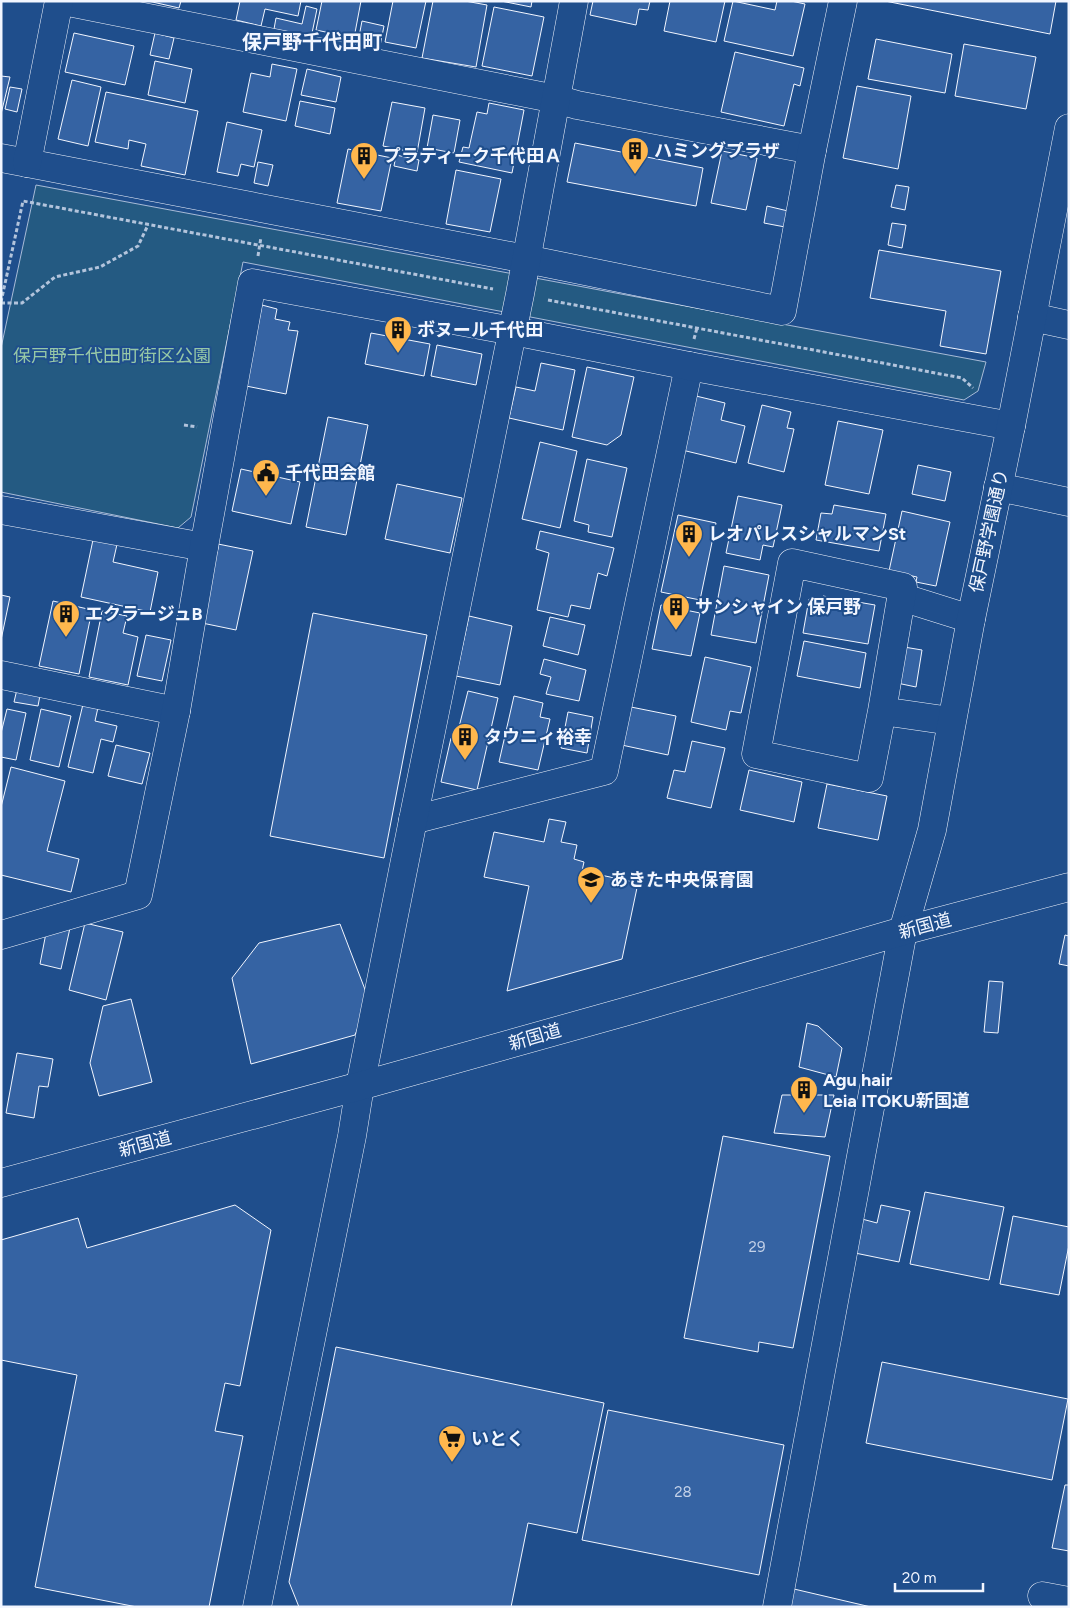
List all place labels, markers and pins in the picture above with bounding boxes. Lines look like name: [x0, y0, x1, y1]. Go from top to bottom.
building icon: ハミングプラザ: [620, 136, 650, 175]
place label: ハミングプラザ: [654, 140, 780, 162]
building icon: プラティーク千代田Ａ: [349, 141, 379, 180]
place label: プラティーク千代田Ａ: [383, 145, 562, 167]
building icon: ボヌール千代田: [383, 315, 413, 354]
place label: ボヌール千代田: [417, 319, 543, 341]
public building icon: 千代田会館: [251, 458, 281, 497]
place label: 千代田会館: [285, 462, 375, 484]
building icon: レオパレスシャルマンSt: [674, 519, 704, 558]
place label: レオパレスシャルマンSt: [708, 523, 906, 545]
building icon: サンシャイン 保戸野: [661, 592, 691, 631]
place label: サンシャイン 保戸野: [695, 596, 861, 618]
building icon: エクラージュB: [51, 599, 81, 638]
place label: エクラージュB: [85, 603, 202, 625]
building icon: タウニィ裕幸: [450, 722, 480, 761]
place label: タウニィ裕幸: [484, 726, 592, 748]
school or university icon: あきた中央保育園: [576, 865, 606, 904]
place label: あきた中央保育園: [610, 869, 754, 891]
place label: Agu hair Leia ITOKU新国道: [823, 1069, 970, 1112]
building icon: Agu hair Leia ITOKU新国道: [789, 1075, 819, 1114]
supermarket icon: いとく: [437, 1424, 467, 1463]
place label: いとく: [471, 1428, 524, 1450]

